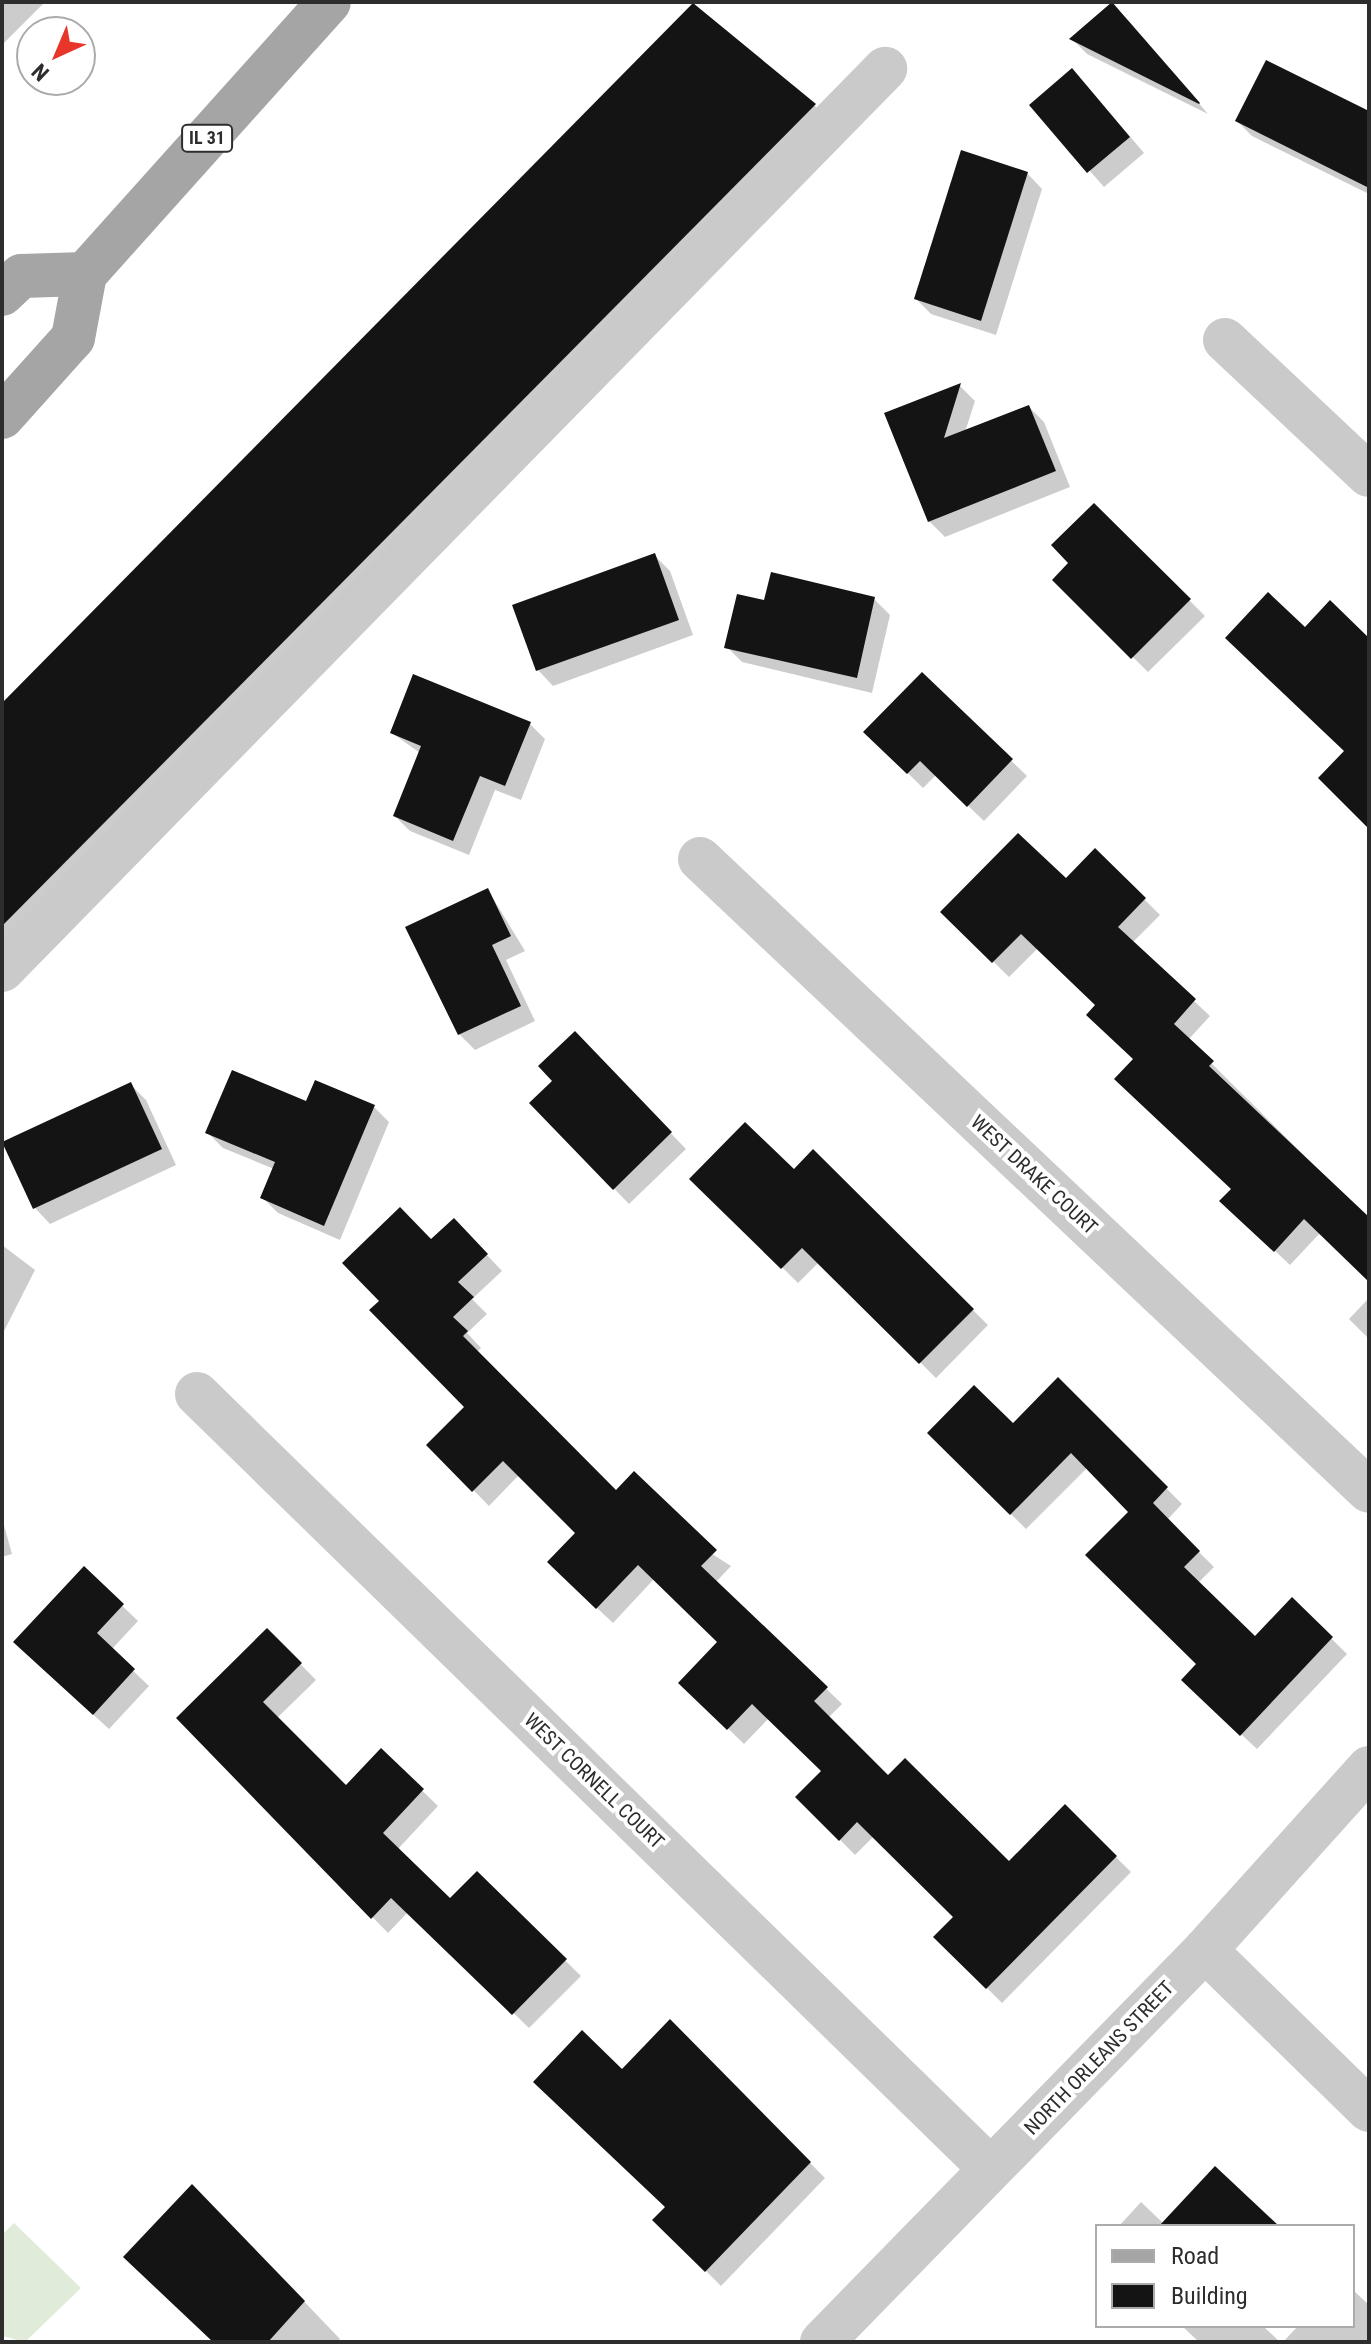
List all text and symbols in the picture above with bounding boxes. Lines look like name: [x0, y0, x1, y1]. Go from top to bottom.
north arrow: [16, 16, 96, 96]
text: N: [27, 59, 54, 86]
road number: IL 31: [181, 124, 233, 152]
street label: WEST DRAKE COURT: [966, 1110, 1102, 1240]
street label: WEST CORNELL COURT: [519, 1708, 669, 1854]
street label: NORTH ORLEANS STREET: [1019, 1976, 1179, 2140]
legend: [1095, 2224, 1355, 2328]
text: Road: [1171, 2242, 1219, 2270]
text: Building: [1171, 2282, 1248, 2310]

